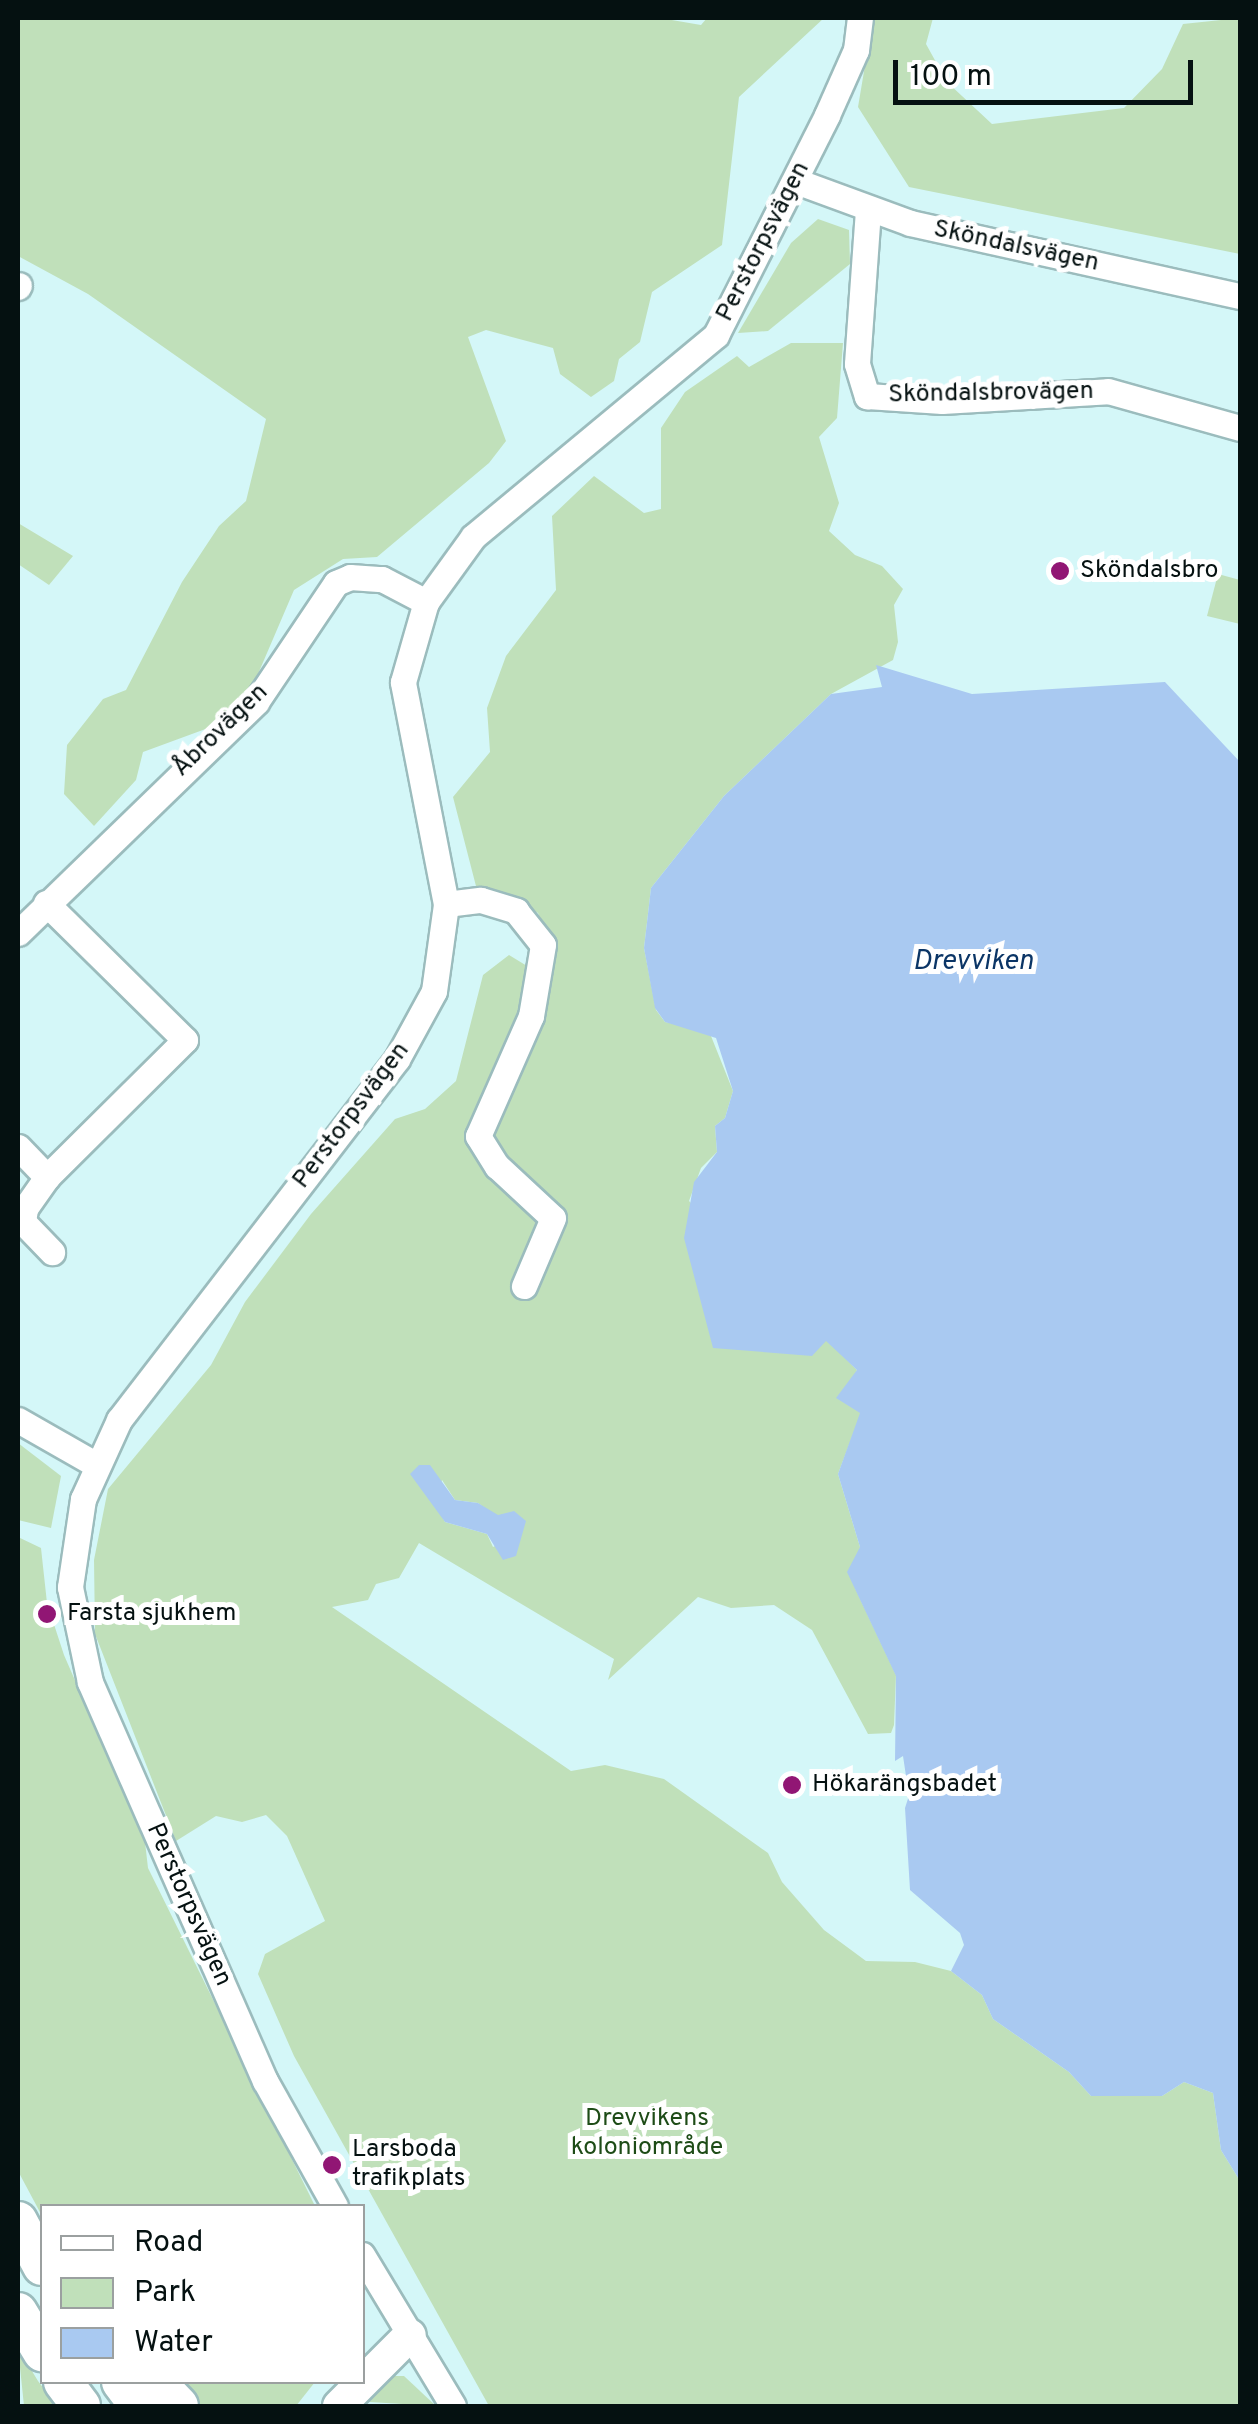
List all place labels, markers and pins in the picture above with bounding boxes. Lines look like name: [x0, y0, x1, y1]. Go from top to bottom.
place label: Sköndalsbro: [1080, 556, 1218, 586]
marker: Sköndalsbro: [1049, 560, 1071, 582]
place label: Farsta sjukhem: [67, 1599, 236, 1629]
marker: Farsta sjukhem: [36, 1603, 58, 1625]
place label: Hökarängsbadet: [812, 1770, 997, 1800]
marker: Hökarängsbadet: [781, 1774, 803, 1796]
place label: Larsboda trafikplats: [352, 2136, 465, 2195]
marker: Larsboda trafikplats: [321, 2154, 343, 2176]

